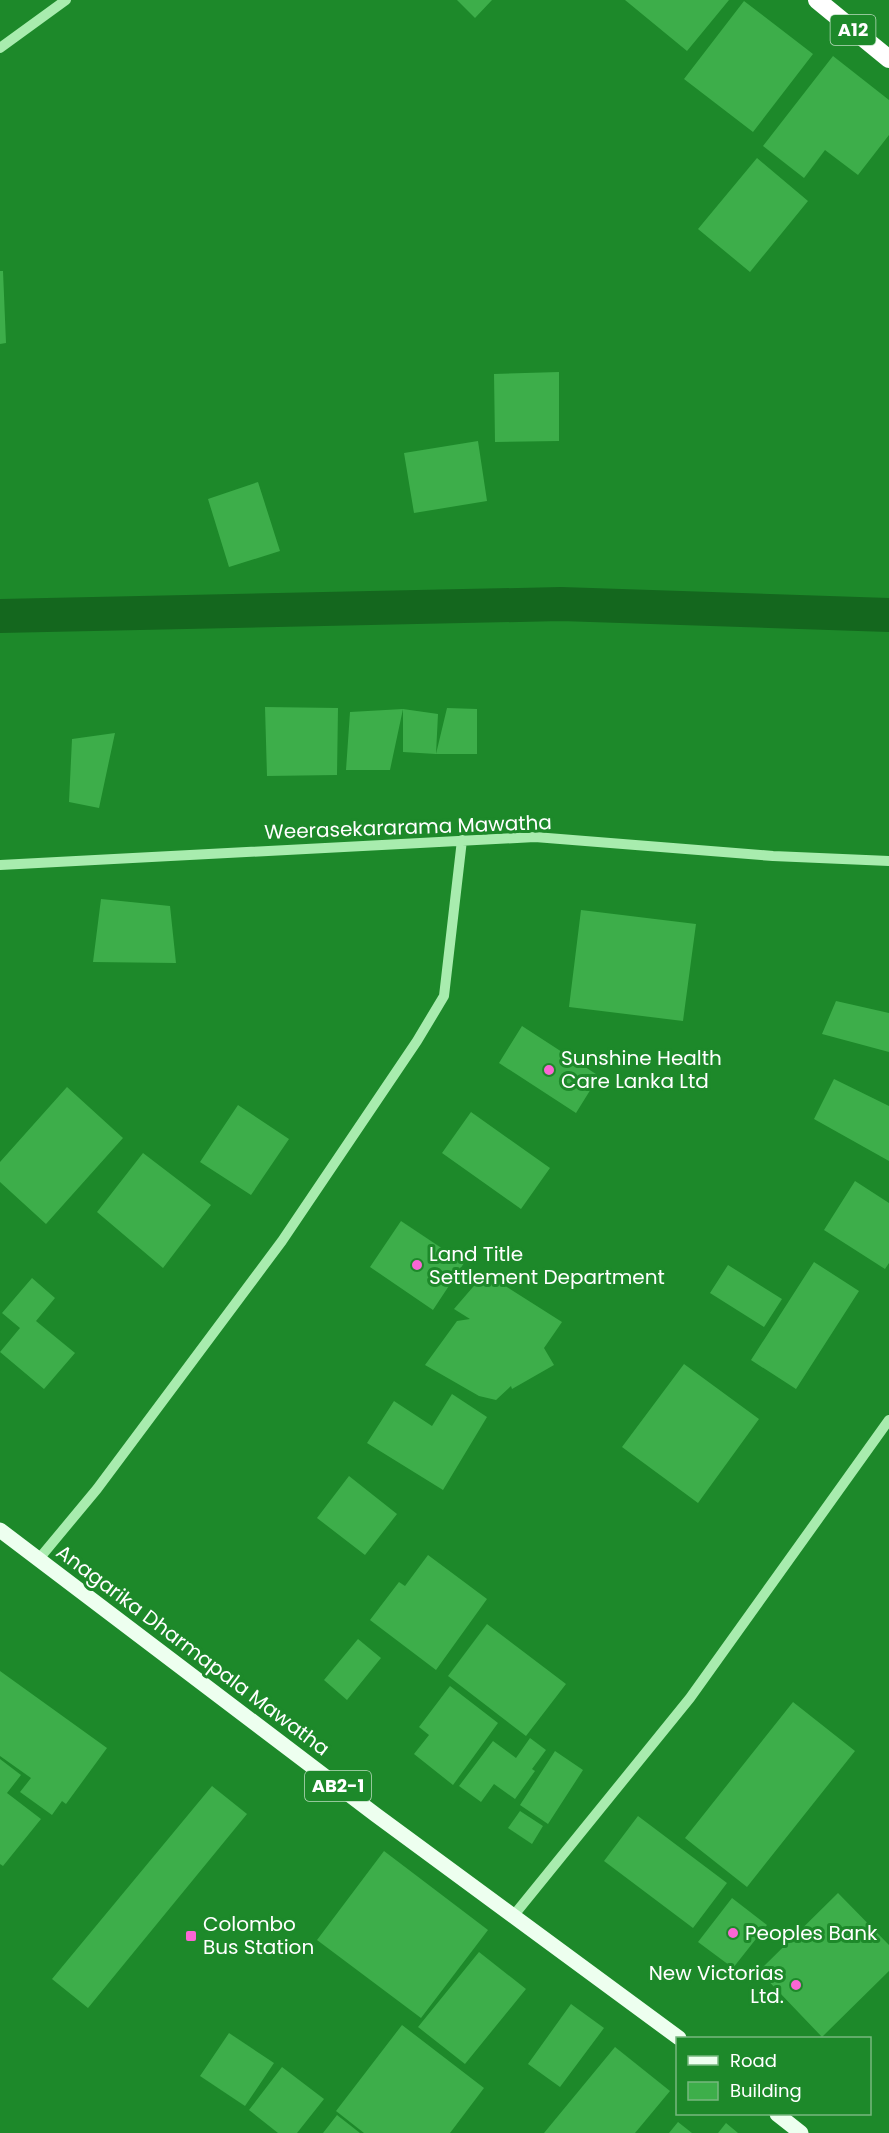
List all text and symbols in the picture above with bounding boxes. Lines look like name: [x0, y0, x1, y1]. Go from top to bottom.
road number: A12: [830, 15, 876, 45]
street label: Weerasekararama Mawatha: [264, 808, 552, 846]
place label: Sunshine Health Care Lanka Ltd: [561, 1044, 722, 1095]
marker: Sunshine Health Care Lanka Ltd: [542, 1063, 556, 1077]
place label: Land Title Settlement Department: [429, 1240, 665, 1291]
marker: Land Title Settlement Department: [410, 1258, 424, 1272]
street label: Anagarika Dharmapala Mawatha: [51, 1538, 335, 1762]
road number: AB2-1: [305, 1771, 371, 1801]
place label: Colombo Bus Station: [203, 1910, 314, 1961]
place label: Peoples Bank: [745, 1919, 878, 1947]
marker: Peoples Bank: [726, 1926, 740, 1940]
marker: Colombo Bus Station: [184, 1929, 198, 1943]
place label: New Victorias Ltd.: [649, 1959, 784, 2010]
marker: New Victorias Ltd.: [789, 1978, 803, 1992]
legend: [676, 2037, 871, 2115]
text: Road: [730, 2048, 777, 2073]
text: Building: [730, 2078, 802, 2103]

